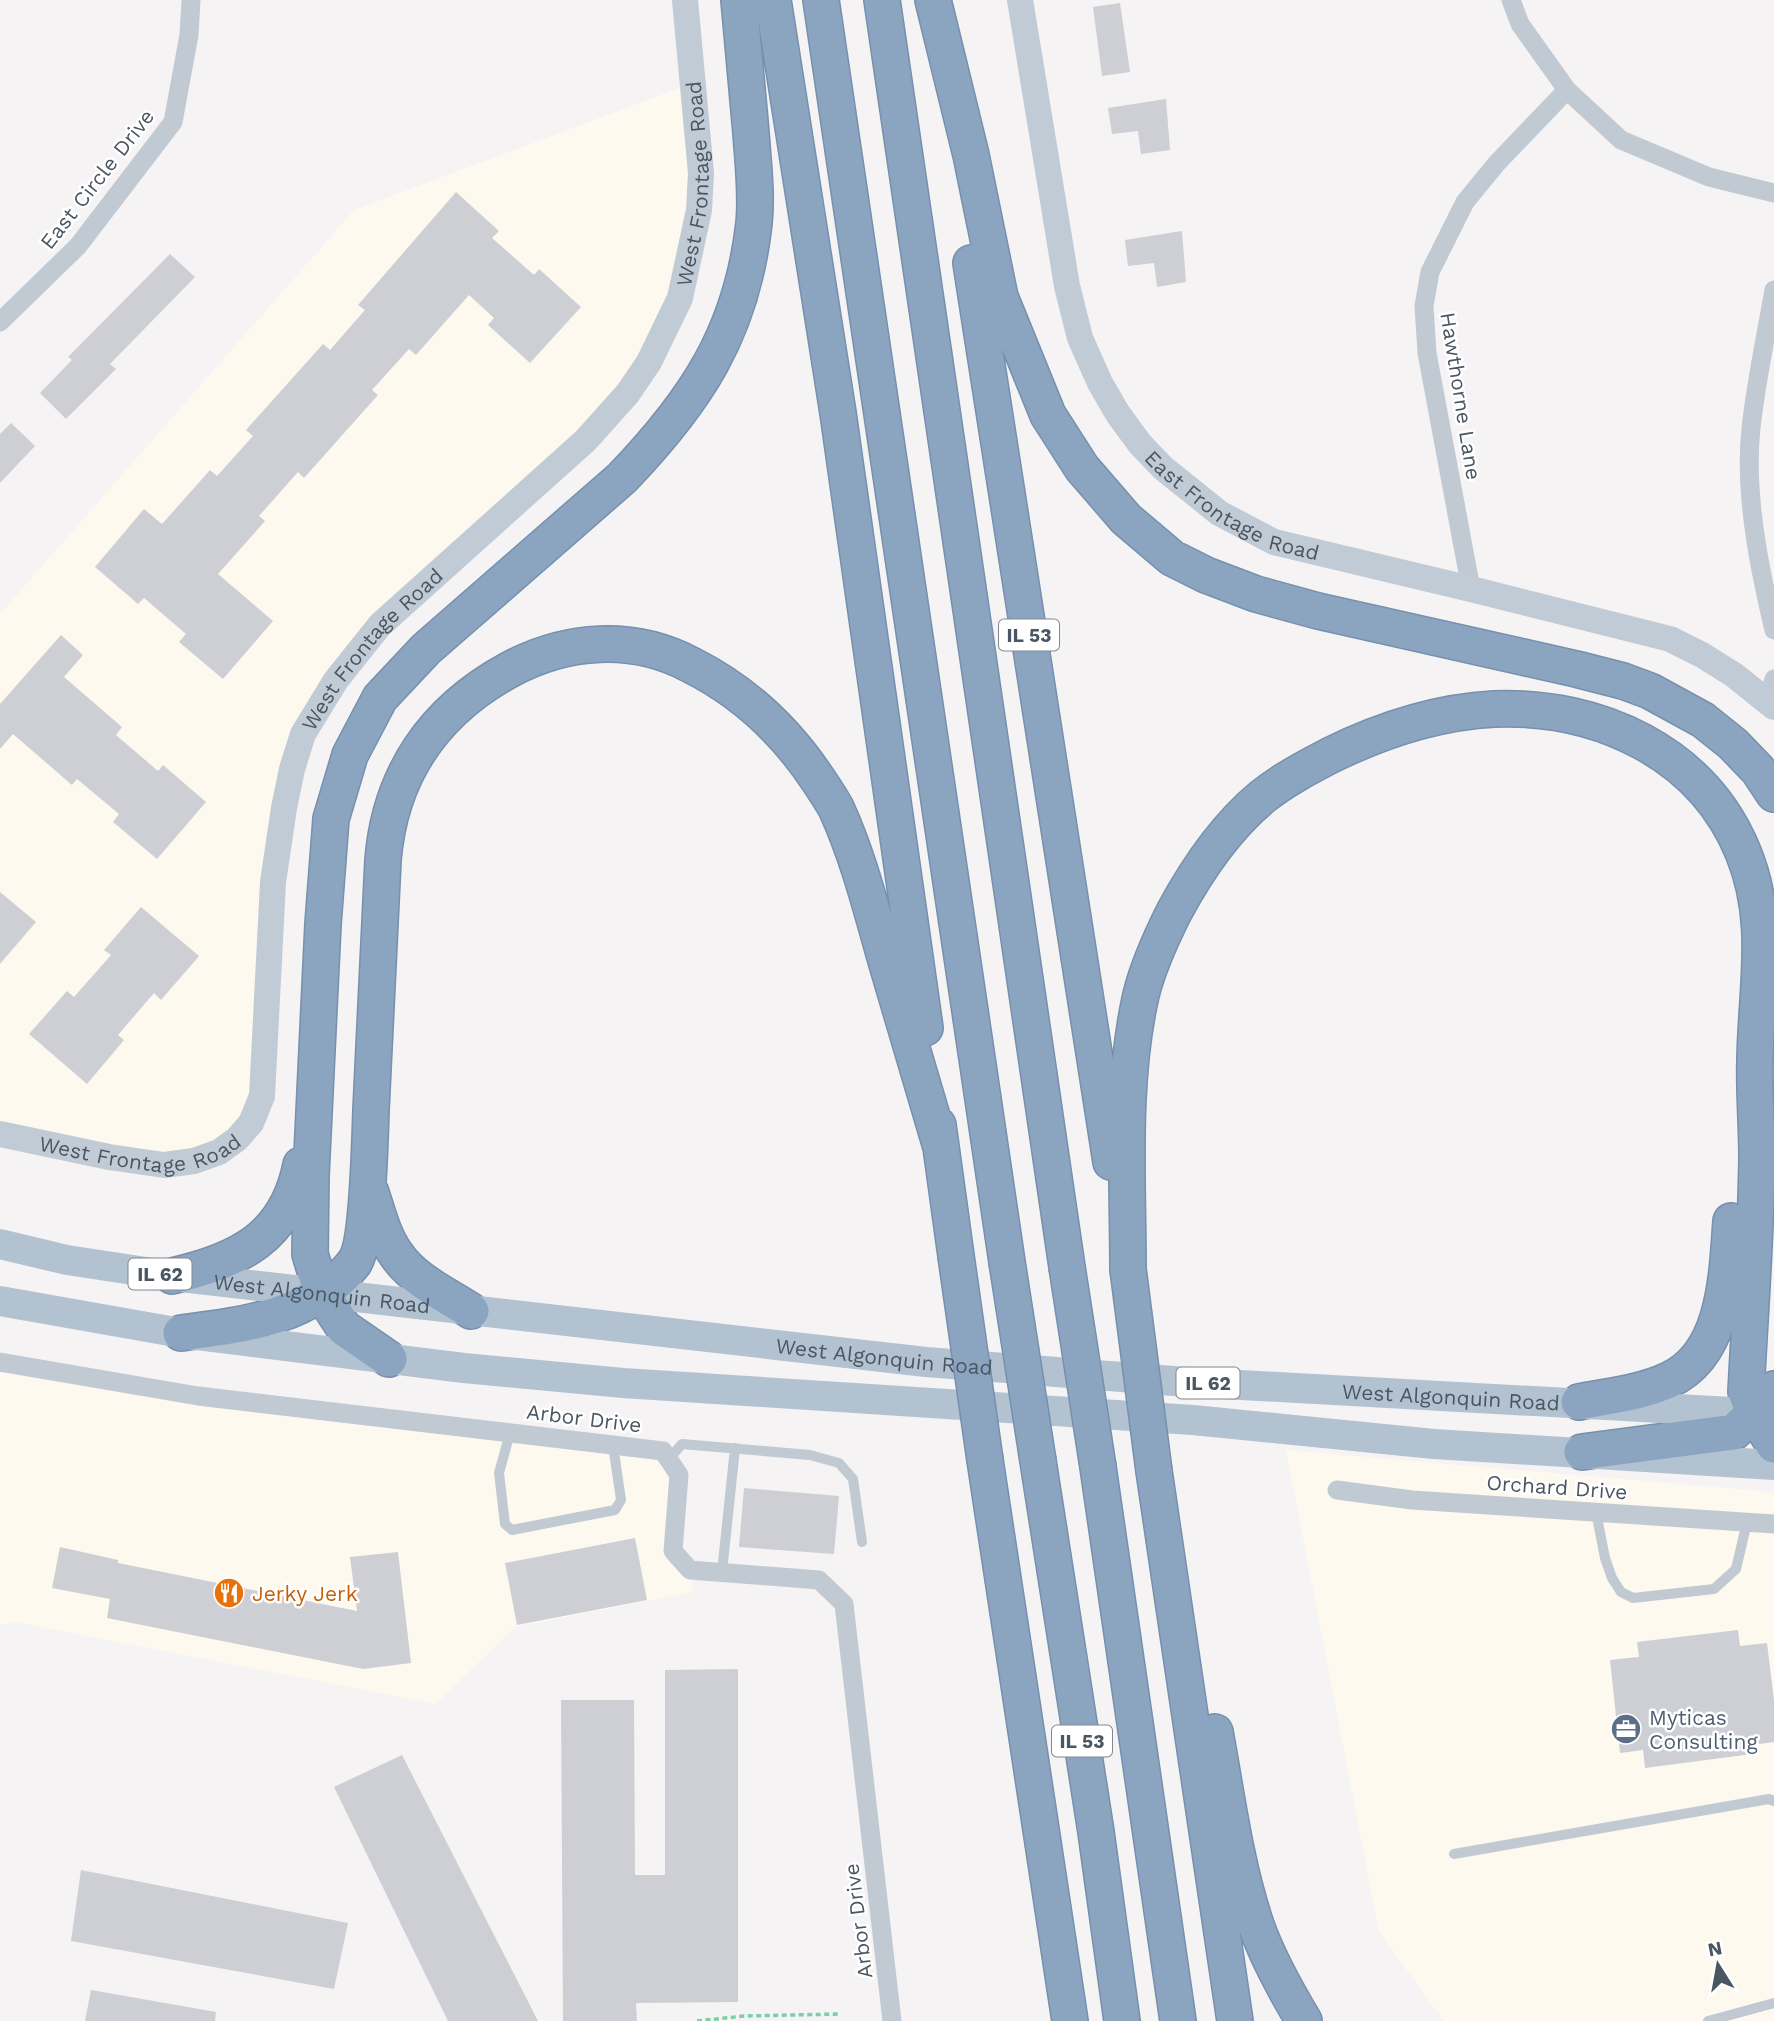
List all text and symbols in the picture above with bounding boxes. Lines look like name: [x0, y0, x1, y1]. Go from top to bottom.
street label: West Frontage Road: [670, 80, 714, 289]
street label: East Circle Drive: [35, 104, 159, 254]
street label: Hawthorne Lane: [1435, 310, 1487, 482]
street label: East Frontage Road: [1140, 445, 1322, 565]
street label: West Frontage Road: [296, 562, 448, 735]
road number: IL 53: [999, 620, 1059, 650]
street label: West Frontage Road: [37, 1128, 245, 1178]
road number: IL 62: [128, 1258, 192, 1290]
street label: West Algonquin Road: [212, 1268, 432, 1318]
street label: West Algonquin Road: [775, 1332, 994, 1380]
road number: IL 62: [1176, 1368, 1240, 1399]
street label: West Algonquin Road: [1341, 1378, 1560, 1415]
street label: Arbor Drive: [525, 1399, 643, 1437]
street label: Orchard Drive: [1486, 1470, 1628, 1504]
restaurant icon: Jerky Jerk: [212, 1576, 246, 1610]
place label: Jerky Jerk: [252, 1581, 358, 1606]
place label: Myticas Consulting: [1649, 1705, 1758, 1754]
office icon: Myticas Consulting: [1609, 1712, 1643, 1746]
road number: IL 53: [1052, 1726, 1112, 1756]
street label: Arbor Drive: [839, 1862, 877, 1980]
north arrow: [1683, 1930, 1753, 2000]
text: N: [1706, 1936, 1724, 1961]

